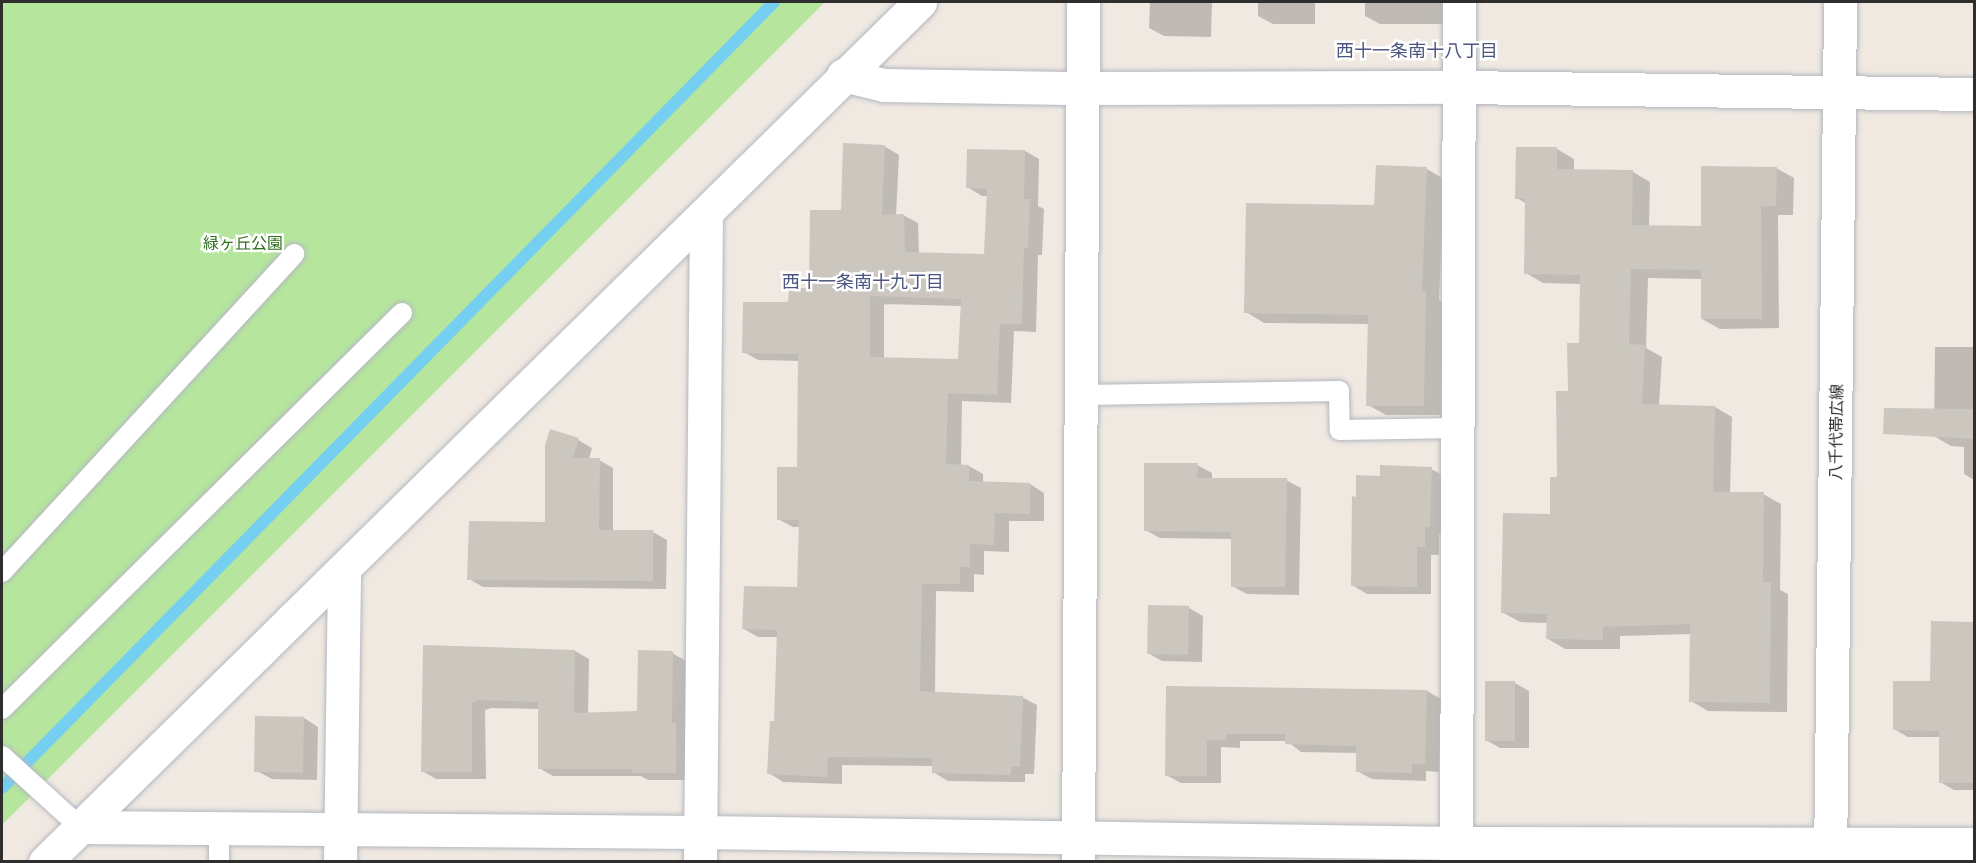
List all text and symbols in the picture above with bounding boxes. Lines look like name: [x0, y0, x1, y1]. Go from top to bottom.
district label: 西十一条南十八丁目: [1336, 39, 1498, 61]
park label: 緑ヶ丘公園: [203, 233, 283, 253]
district label: 西十一条南十九丁目: [782, 270, 944, 292]
street label: 八千代帯広線: [1826, 384, 1846, 480]

